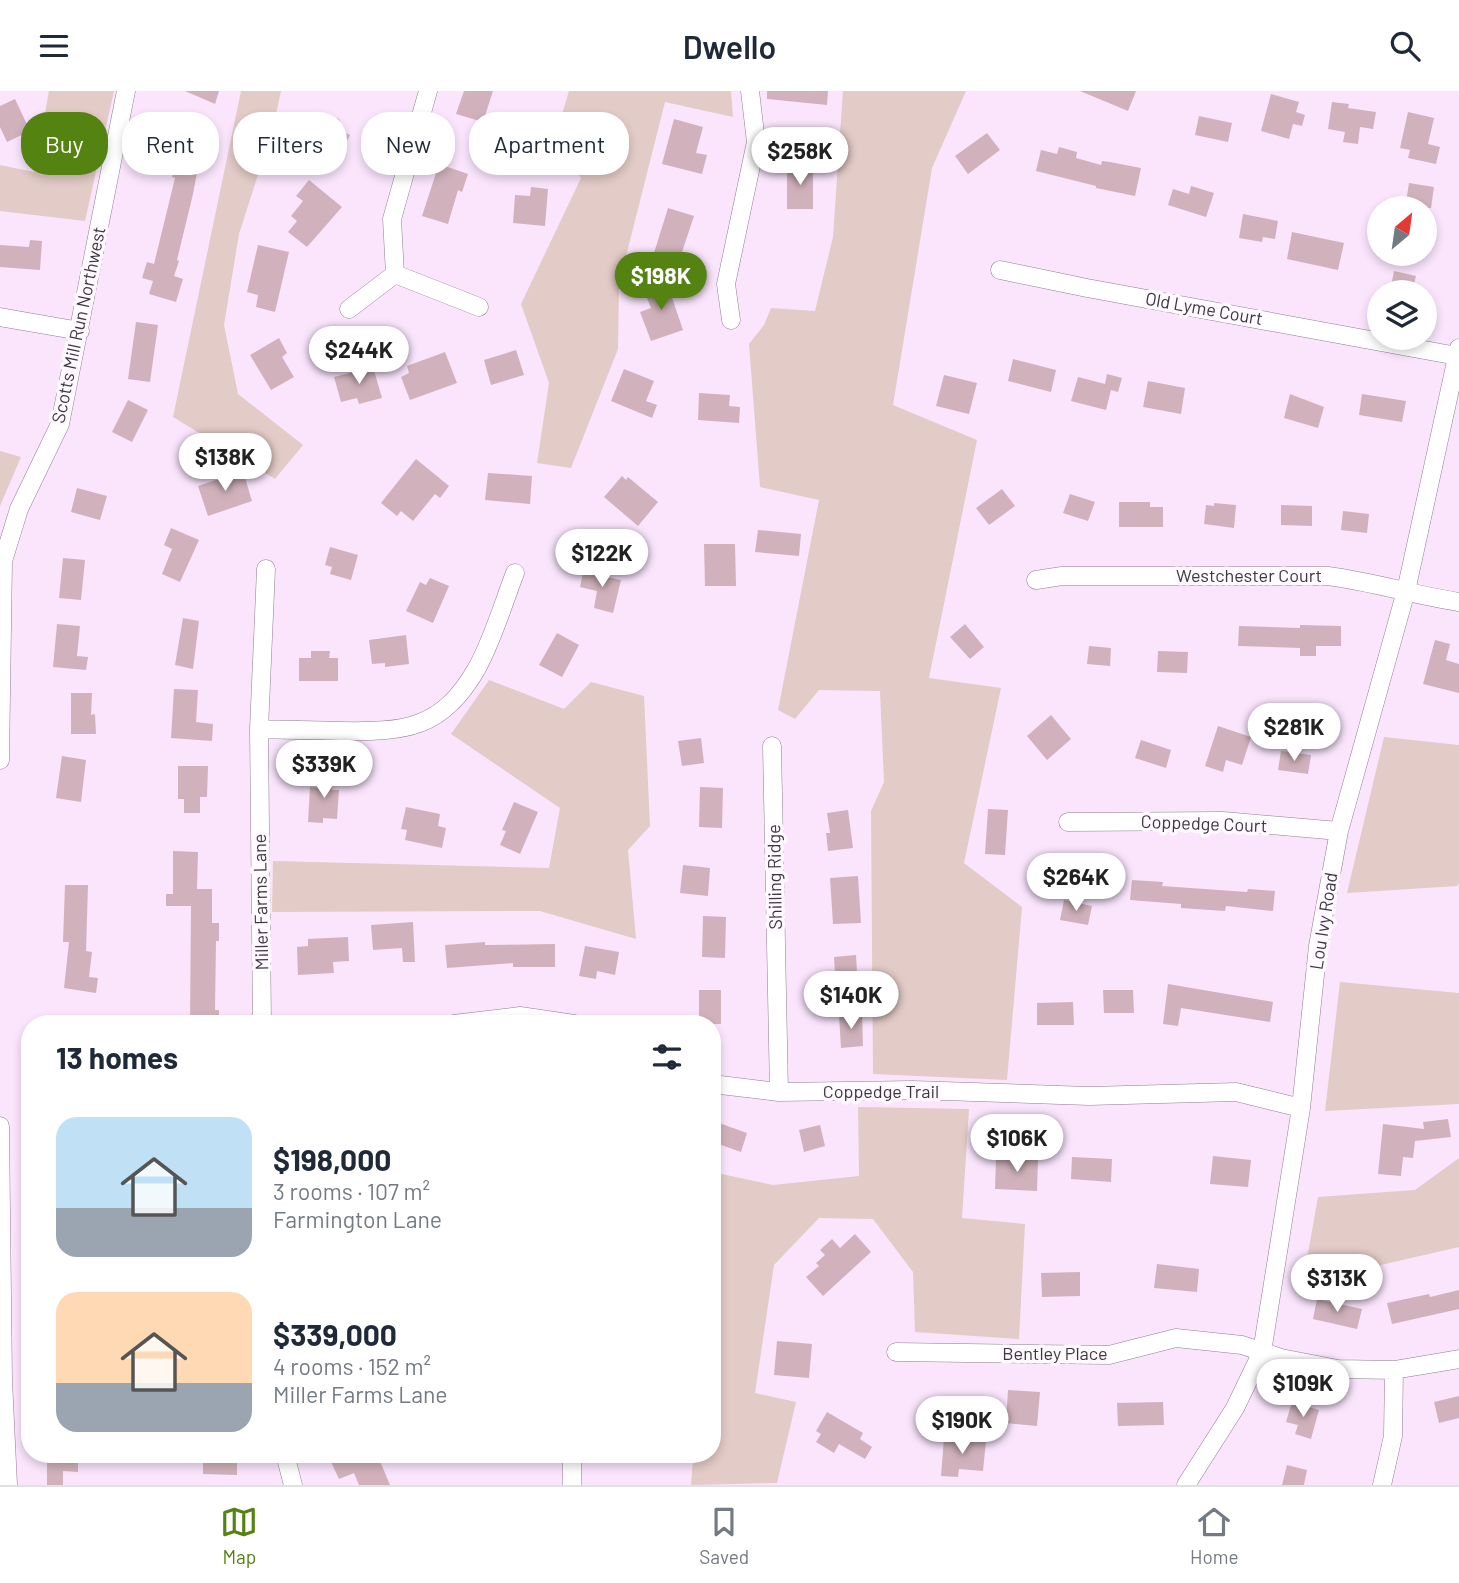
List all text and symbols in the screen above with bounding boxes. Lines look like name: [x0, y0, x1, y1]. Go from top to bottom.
icon: menu: [35, 27, 73, 65]
text: Dwello: [683, 27, 776, 65]
icon: search: [1386, 27, 1424, 65]
chip: Buy: [21, 112, 108, 175]
chip: Rent: [122, 112, 219, 175]
chip: Filters: [233, 112, 347, 175]
chip: New: [361, 112, 455, 175]
chip: Apartment: [469, 112, 629, 175]
pin: $258K: [751, 127, 849, 187]
text: $258K: [767, 136, 833, 164]
north arrow: [1367, 196, 1437, 266]
map controls: [1367, 196, 1437, 350]
street label: Scotts Mill Run Northwest: [46, 225, 110, 425]
pin: $198K: [612, 253, 710, 312]
text: $198K: [631, 261, 691, 289]
button: layers: [1367, 280, 1437, 350]
street label: Old Lyme Court: [1144, 287, 1265, 329]
pin: $244K: [310, 327, 408, 386]
text: $244K: [325, 335, 393, 363]
pin: $138K: [176, 433, 274, 493]
text: $138K: [195, 442, 255, 470]
pin: $122K: [553, 529, 651, 589]
text: $122K: [571, 538, 633, 566]
street label: Westchester Court: [1176, 564, 1322, 586]
pin: $281K: [1245, 703, 1343, 763]
text: $281K: [1264, 712, 1324, 740]
pin: $339K: [275, 741, 373, 800]
text: $339K: [292, 749, 356, 777]
street label: Coppedge Court: [1140, 810, 1268, 836]
street label: Shilling Ridge: [762, 824, 786, 930]
street label: Miller Farms Lane: [248, 834, 272, 971]
pin: $264K: [1027, 853, 1125, 913]
text: $264K: [1043, 862, 1109, 890]
street label: Lou Ivy Road: [1304, 871, 1342, 971]
pin: $140K: [802, 971, 900, 1031]
text: $140K: [820, 980, 882, 1008]
icon: filters: [648, 1038, 686, 1076]
text: 13 homes: [56, 1039, 178, 1075]
street label: Coppedge Trail: [823, 1080, 939, 1102]
pin: $106K: [968, 1115, 1066, 1174]
text: $106K: [986, 1123, 1048, 1151]
text: $198,000: [273, 1141, 391, 1177]
icon: home: [112, 1145, 196, 1229]
text: 3 rooms · 107 m²: [273, 1177, 430, 1205]
text: Farmington Lane: [273, 1205, 442, 1233]
pin: $313K: [1288, 1255, 1386, 1314]
text: $313K: [1307, 1263, 1367, 1291]
text: $339,000: [273, 1316, 397, 1352]
icon: home: [112, 1320, 196, 1404]
street label: Bentley Place: [1002, 1342, 1108, 1364]
text: 4 rooms · 152 m²: [273, 1352, 431, 1380]
pin: $109K: [1254, 1359, 1352, 1419]
text: $109K: [1272, 1368, 1334, 1396]
text: Miller Farms Lane: [273, 1380, 448, 1408]
pin: $190K: [913, 1397, 1011, 1456]
text: $190K: [931, 1405, 993, 1433]
tab: Map: [220, 1503, 258, 1568]
tab: Saved: [699, 1503, 749, 1568]
tab: Home: [1190, 1503, 1239, 1568]

